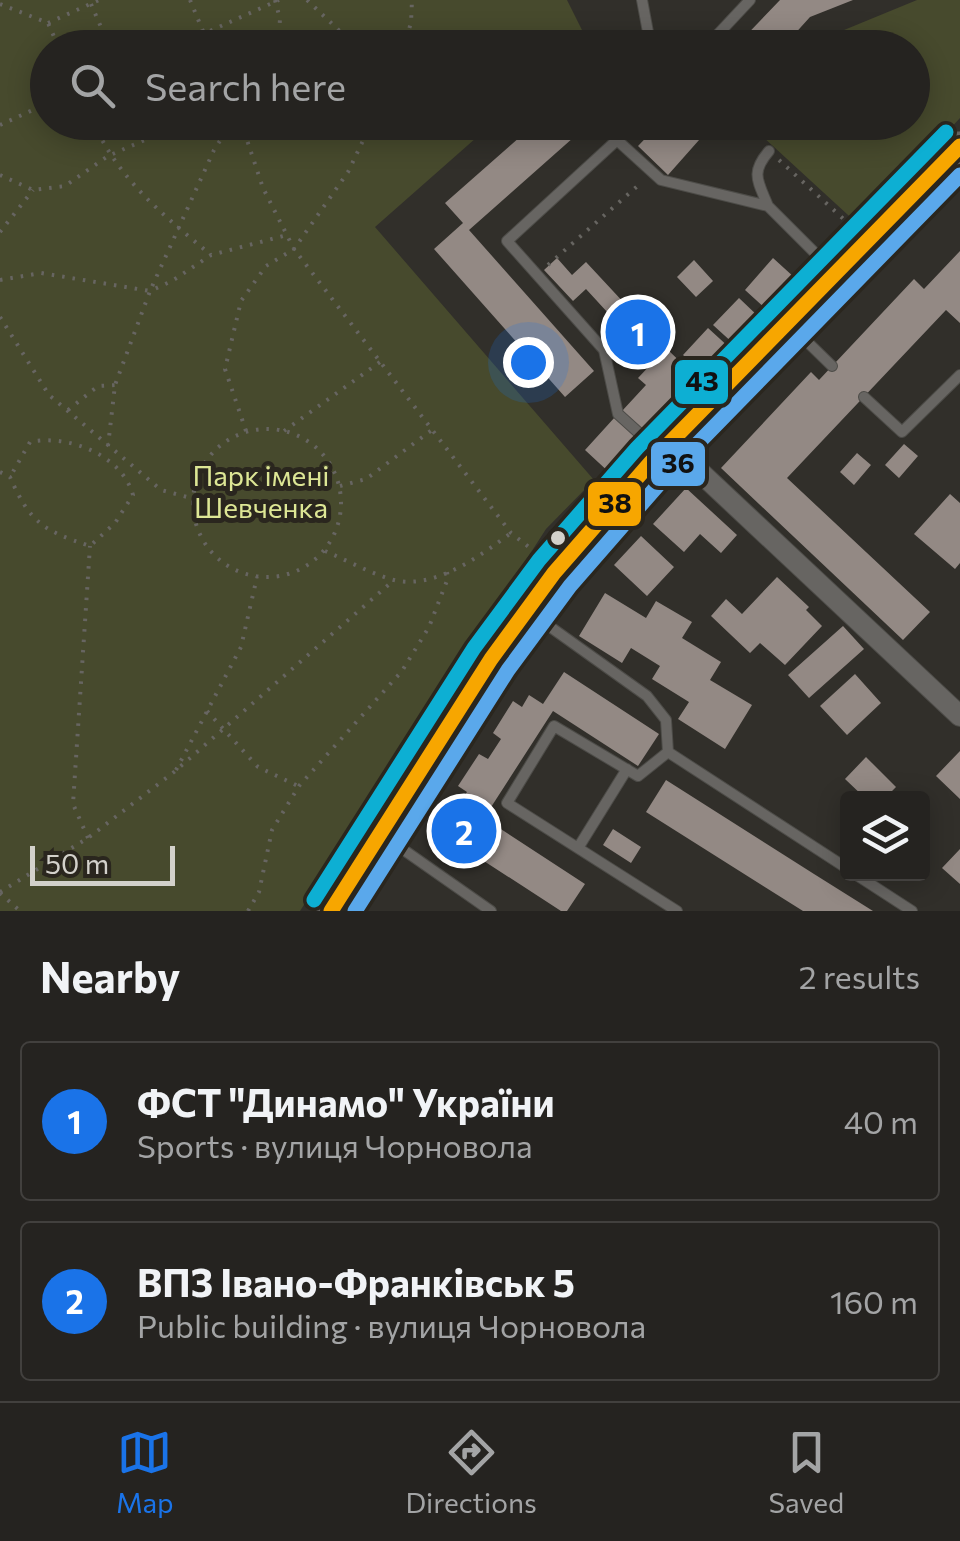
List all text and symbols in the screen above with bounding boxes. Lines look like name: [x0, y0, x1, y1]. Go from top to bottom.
search box: [30, 30, 930, 140]
icon: search: [65, 58, 120, 113]
text: Search here: [145, 62, 346, 109]
pin: 1: [606, 294, 670, 370]
your location: [503, 337, 554, 388]
line badge: 43: [673, 358, 730, 406]
text: 43: [685, 363, 719, 397]
line badge: 36: [649, 440, 707, 488]
text: 36: [661, 445, 695, 479]
park label: Парк імені Шевченка: [192, 458, 330, 524]
line badge: 38: [586, 480, 643, 528]
text: 38: [598, 485, 632, 519]
unlabelled marker: [548, 528, 568, 548]
map controls: [840, 791, 930, 881]
button: layers: [840, 791, 930, 881]
pin: 2: [432, 794, 496, 868]
scale bar: [30, 841, 175, 886]
text: 50 m: [45, 846, 109, 880]
text: Nearby: [40, 950, 180, 1002]
text: 2 results: [799, 956, 920, 996]
text: ФСТ "Динамо" України: [137, 1078, 555, 1125]
text: 1: [67, 1101, 82, 1141]
text: 40 m: [844, 1101, 918, 1141]
text: Sports · вулиця Чорновола: [137, 1125, 533, 1165]
text: ВПЗ Івано-Франківськ 5: [137, 1258, 575, 1305]
text: 2: [65, 1281, 84, 1321]
text: 160 m: [830, 1281, 918, 1321]
text: Public building · вулиця Чорновола: [137, 1305, 646, 1345]
tab: Map: [116, 1425, 174, 1519]
tab: Directions: [405, 1425, 537, 1519]
tab: Saved: [769, 1425, 844, 1519]

